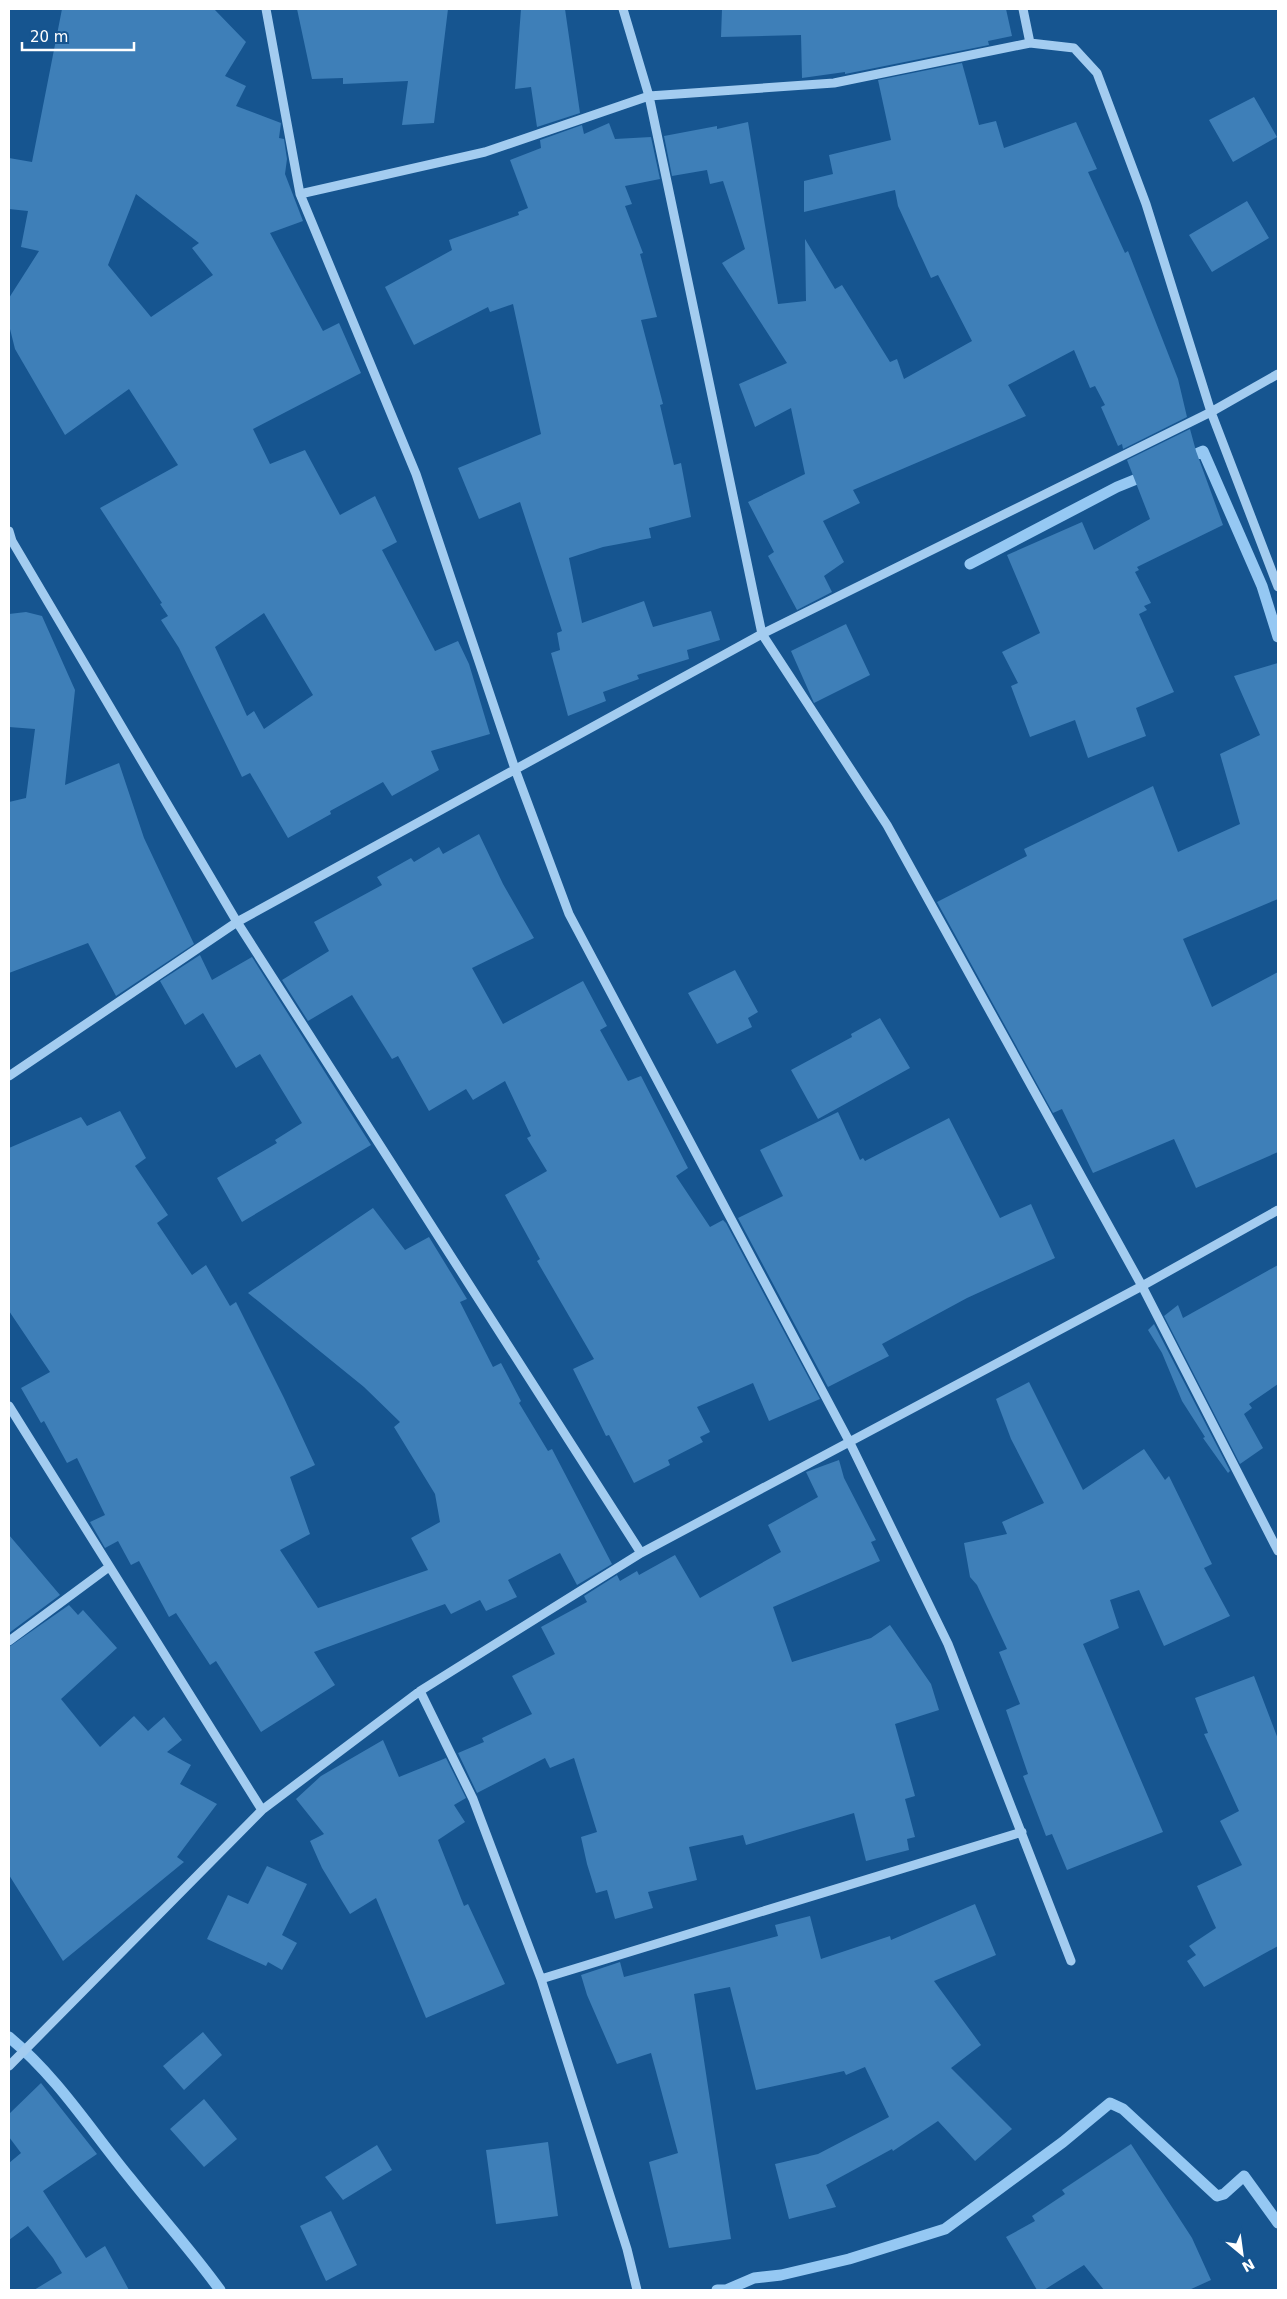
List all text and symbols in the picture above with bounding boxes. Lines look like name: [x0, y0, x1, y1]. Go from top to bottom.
scale bar: [22, 20, 135, 52]
text: 20 m: [30, 28, 68, 46]
north arrow: [1217, 2229, 1267, 2279]
text: N: [1239, 2256, 1257, 2275]

